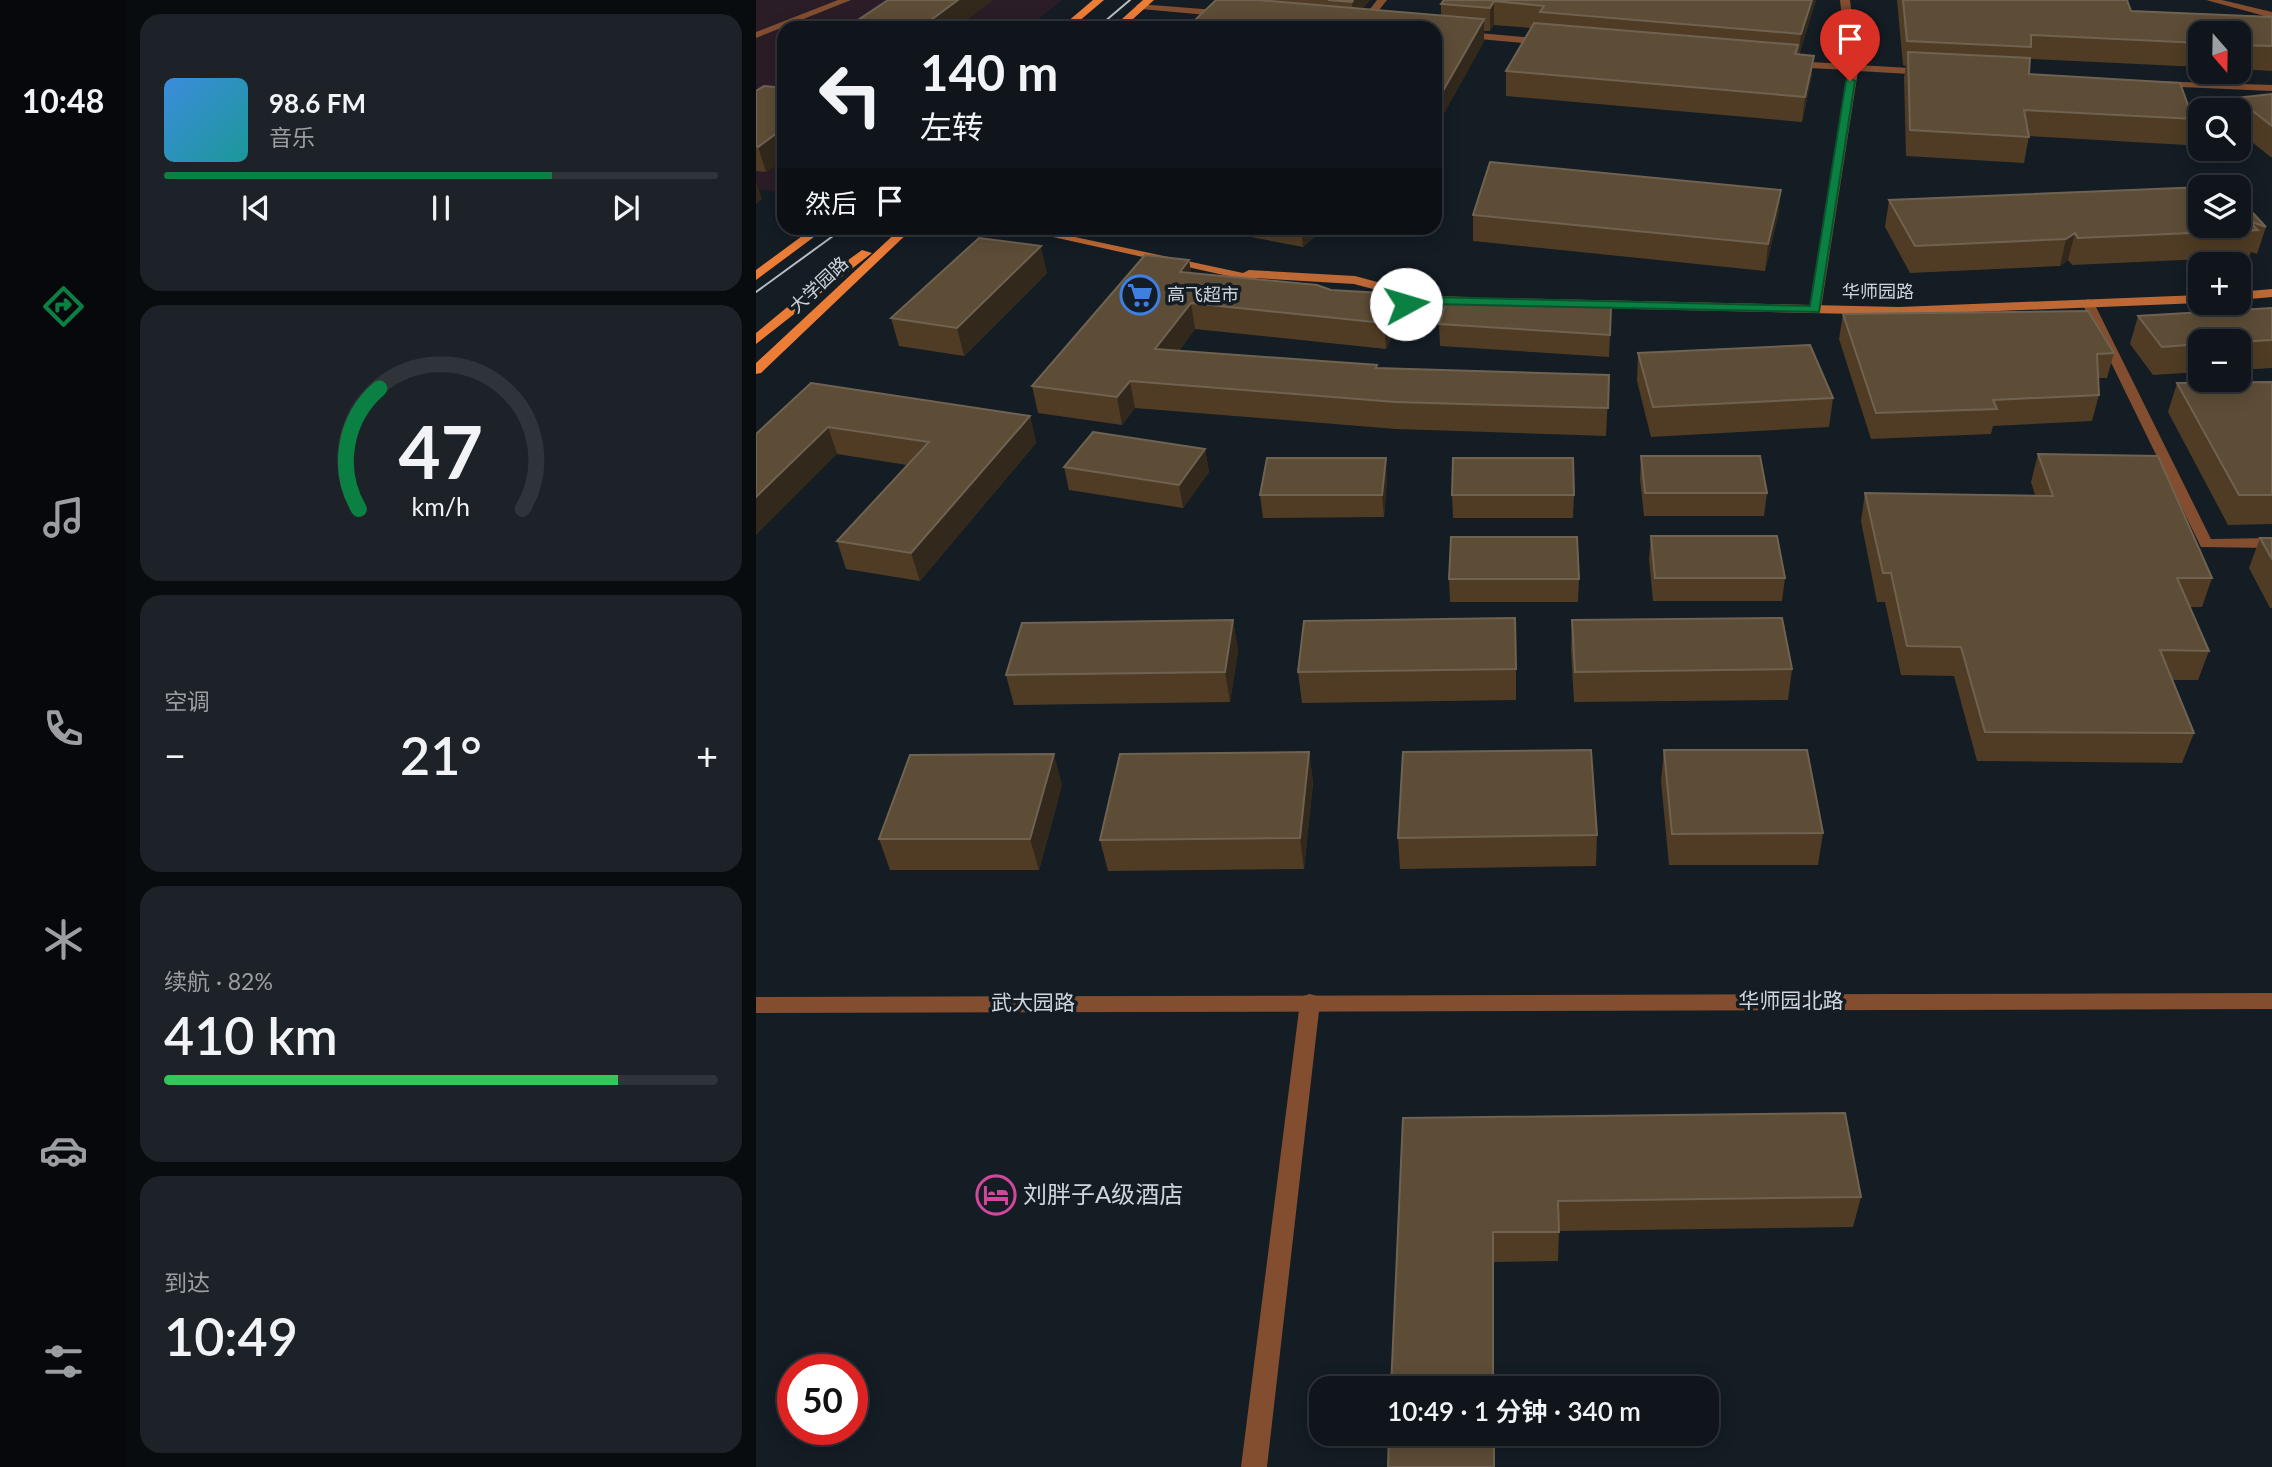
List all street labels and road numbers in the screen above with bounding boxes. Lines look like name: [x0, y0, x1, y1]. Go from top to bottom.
street label: 大学园路: [784, 252, 852, 317]
street label: 华师园路: [1842, 280, 1914, 302]
street label: 华师园北路: [1739, 987, 1844, 1012]
street label: 武大园路: [991, 989, 1075, 1014]

